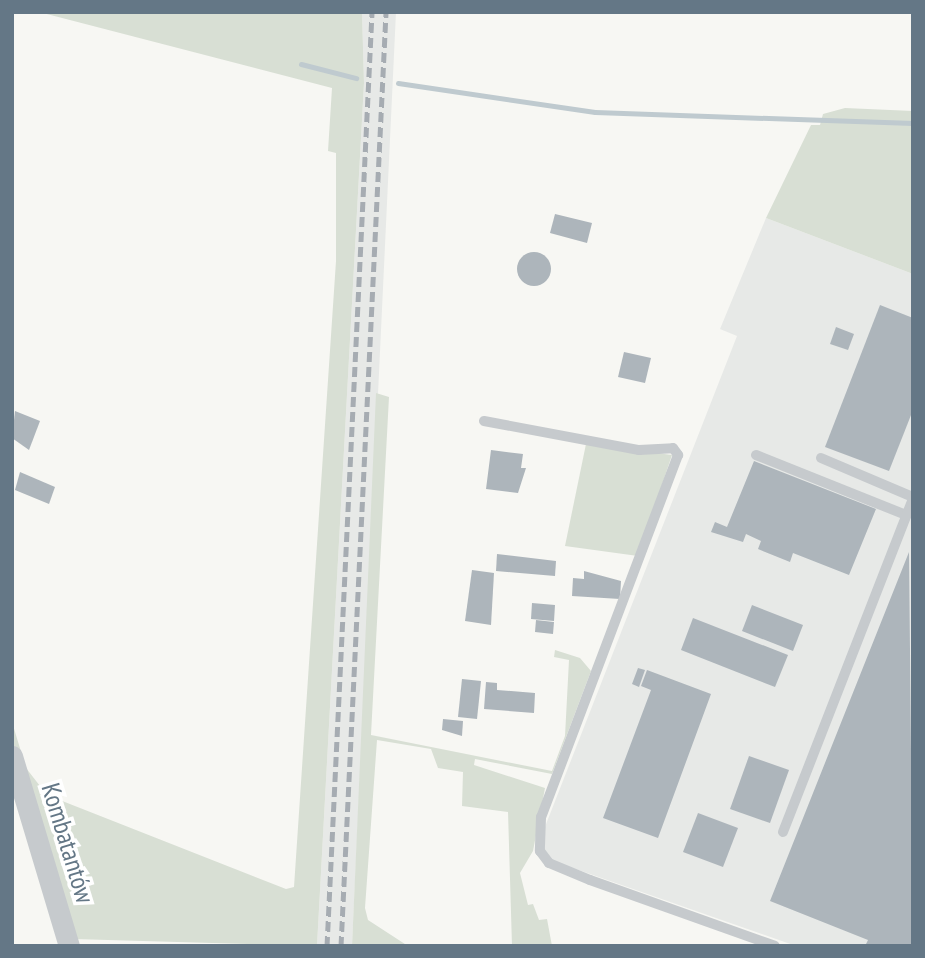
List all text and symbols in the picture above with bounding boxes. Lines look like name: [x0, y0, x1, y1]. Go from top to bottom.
street label: Kombatantów: [35, 779, 101, 907]

